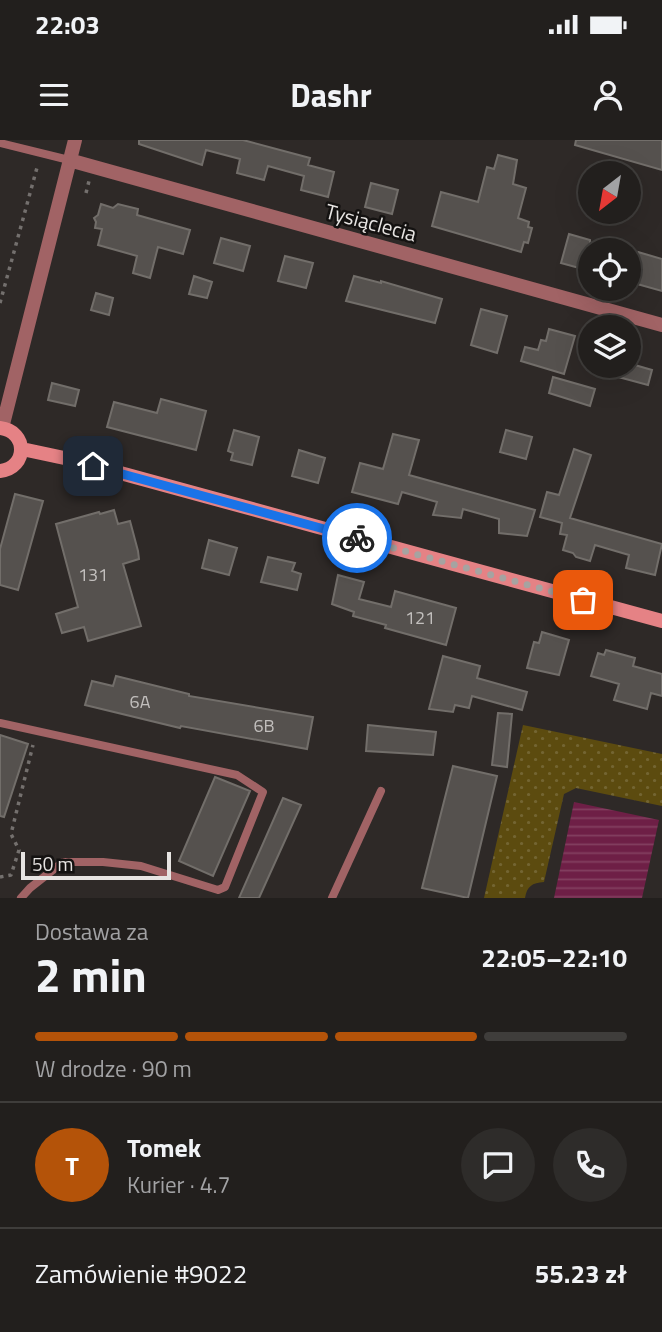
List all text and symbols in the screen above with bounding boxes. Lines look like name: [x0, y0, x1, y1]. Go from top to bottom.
text: 22:03: [35, 5, 100, 44]
text: Dashr: [290, 71, 372, 119]
icon: menu: [35, 76, 73, 114]
icon: person: [589, 76, 627, 114]
north arrow: [578, 161, 640, 224]
map controls: [578, 161, 641, 378]
street label: Tysiąclecia: [322, 194, 421, 250]
button: locate: [578, 238, 641, 301]
button: layers: [578, 315, 641, 378]
pin: [63, 436, 123, 496]
icon: home: [74, 447, 112, 485]
courier: [322, 503, 392, 573]
icon: bike: [338, 519, 376, 557]
house number: 131: [78, 561, 108, 588]
pin: [553, 570, 613, 630]
icon: bag: [564, 581, 602, 619]
house number: 121: [405, 604, 435, 631]
house number: 6A: [130, 688, 151, 715]
house number: 6B: [253, 712, 275, 739]
scale bar: [21, 849, 172, 881]
text: 50 m: [32, 849, 73, 878]
text: Dostawa za: [35, 914, 148, 949]
text: 22:05–22:10: [481, 938, 627, 977]
text: 2 min: [35, 940, 147, 1010]
text: W drodze · 90 m: [35, 1051, 192, 1086]
text: Tomek: [127, 1128, 201, 1167]
button: chat: [461, 1128, 535, 1202]
button: phone: [553, 1128, 627, 1202]
text: T: [65, 1146, 79, 1185]
text: Kurier · 4.7: [127, 1167, 230, 1202]
text: Zamówienie #9022: [35, 1254, 247, 1293]
text: 55.23 zł: [535, 1254, 627, 1293]

